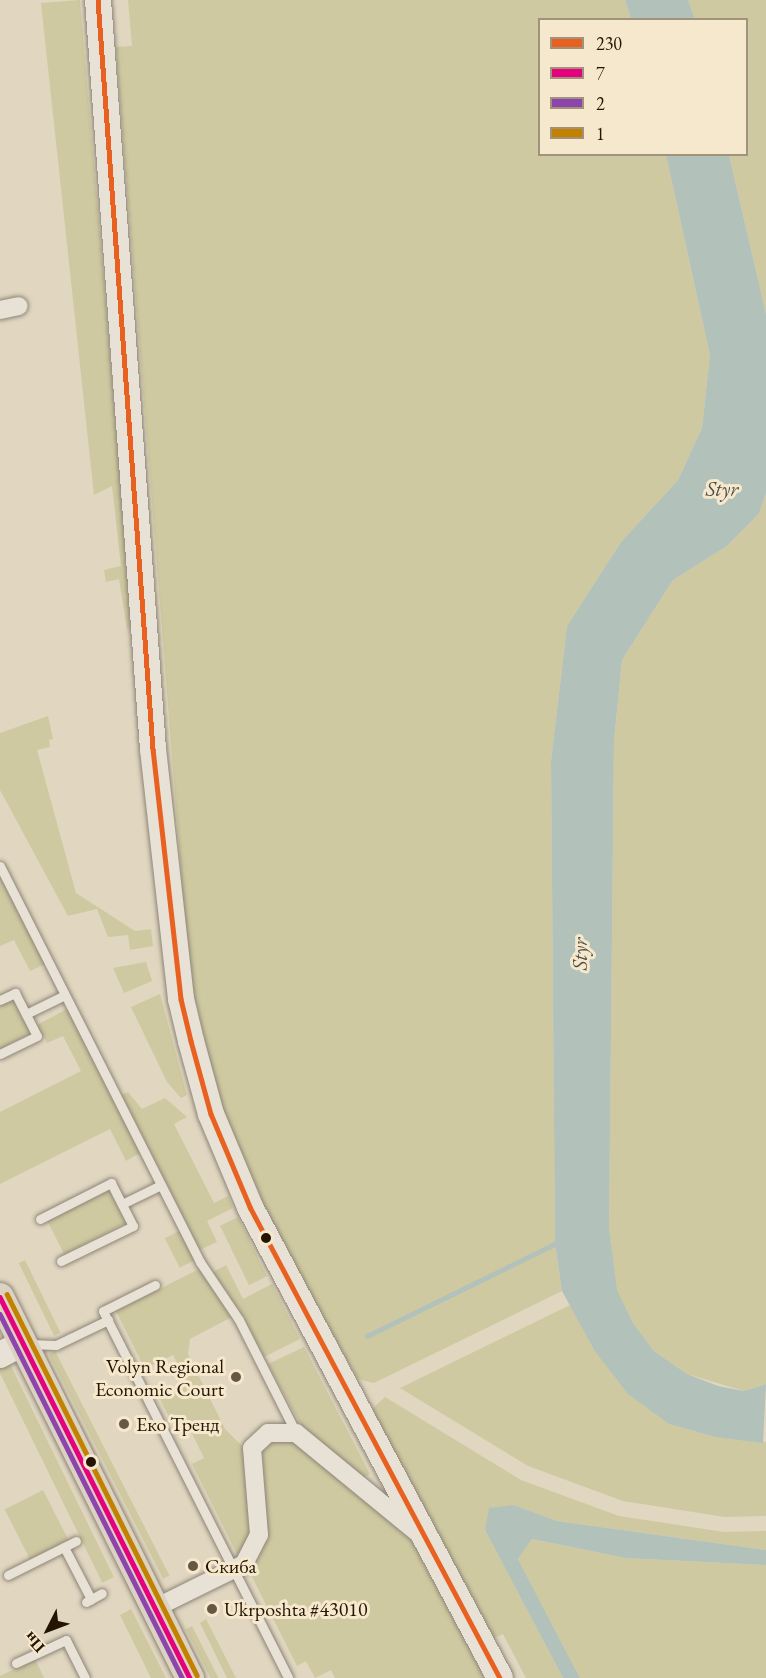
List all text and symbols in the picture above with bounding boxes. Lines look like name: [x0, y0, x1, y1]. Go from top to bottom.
legend: [538, 18, 748, 156]
text: 230: [596, 32, 622, 55]
text: 7: [596, 62, 605, 85]
text: 2: [596, 92, 605, 115]
text: 1: [596, 122, 605, 145]
water label: Styr: [706, 476, 738, 502]
water label: Styr: [567, 938, 593, 970]
unlabelled marker: [260, 1232, 272, 1244]
place label: Volyn Regional Economic Court: [95, 1354, 224, 1401]
marker: Volyn Regional Economic Court: [229, 1370, 243, 1384]
place label: Еко Тренд: [136, 1412, 219, 1436]
marker: Еко Тренд: [117, 1417, 131, 1431]
unlabelled marker: [85, 1456, 97, 1468]
place label: Скиба: [205, 1554, 256, 1578]
marker: Скиба: [186, 1559, 200, 1573]
place label: Ukrposhta #43010: [224, 1597, 367, 1621]
north arrow: [18, 1600, 78, 1660]
marker: Ukrposhta #43010: [205, 1602, 219, 1616]
text: Пн: [19, 1627, 49, 1658]

